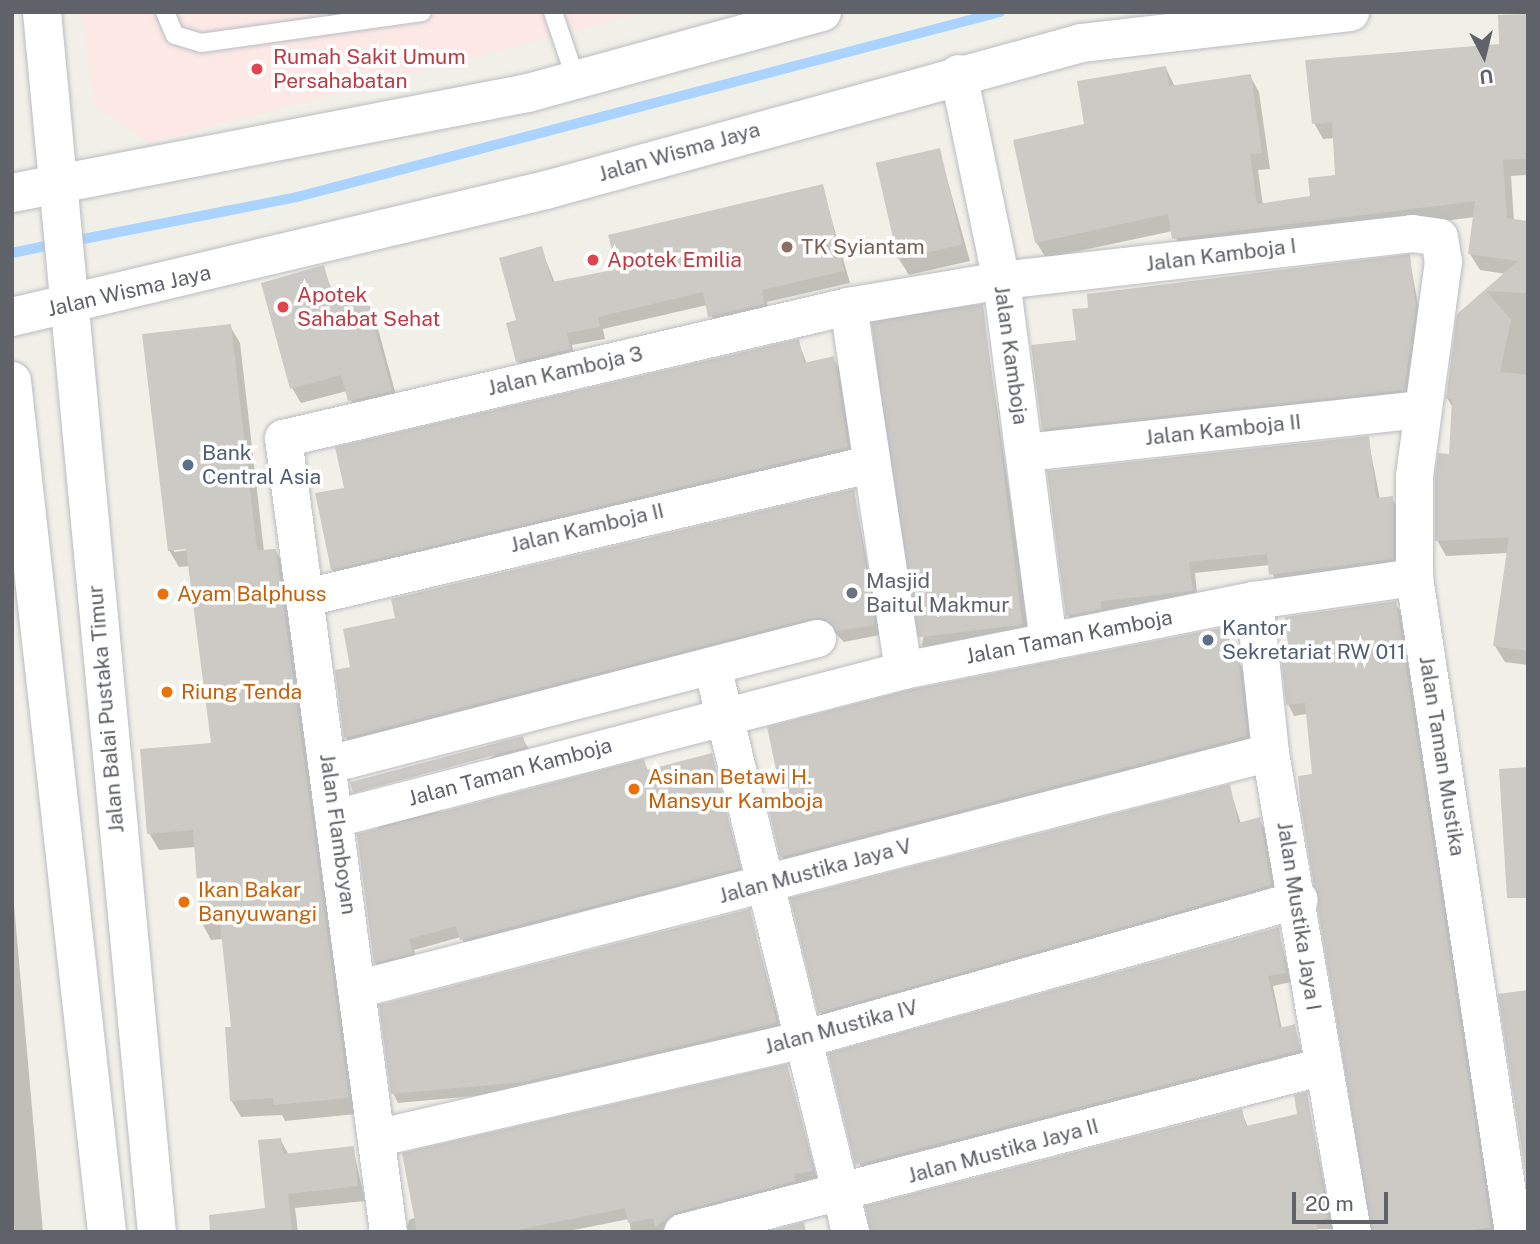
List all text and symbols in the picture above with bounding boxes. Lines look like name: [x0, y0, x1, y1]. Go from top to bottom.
north arrow: [1449, 21, 1519, 91]
place label: Rumah Sakit Umum Persahabatan: [273, 44, 466, 94]
marker: Rumah Sakit Umum Persahabatan: [247, 59, 267, 79]
text: U: [1478, 65, 1495, 89]
street label: Jalan Wisma Jaya: [595, 117, 763, 187]
street label: Jalan Kamboja I: [1144, 233, 1298, 277]
place label: TK Syiantam: [801, 234, 925, 260]
marker: TK Syiantam: [779, 239, 795, 255]
place label: Apotek Emilia: [607, 247, 742, 273]
marker: Apotek Emilia: [585, 252, 601, 268]
street label: Jalan Wisma Jaya: [45, 260, 213, 322]
place label: Apotek Sahabat Sehat: [297, 282, 440, 332]
street label: Jalan Kamboja: [989, 284, 1033, 426]
marker: Apotek Sahabat Sehat: [275, 299, 291, 315]
street label: Jalan Kamboja 3: [485, 341, 645, 401]
street label: Jalan Kamboja II: [1143, 409, 1303, 451]
place label: Bank Central Asia: [202, 440, 321, 490]
marker: Bank Central Asia: [180, 457, 196, 473]
street label: Jalan Kamboja II: [508, 498, 666, 558]
place label: Masjid Baitul Makmur: [866, 568, 1009, 618]
place label: Ayam Balphuss: [177, 581, 326, 607]
street label: Jalan Balai Pustaka Timur: [83, 584, 129, 834]
marker: Masjid Baitul Makmur: [844, 585, 860, 601]
marker: Ayam Balphuss: [155, 586, 171, 602]
street label: Jalan Taman Kamboja: [963, 605, 1175, 669]
place label: Kantor Sekretariat RW 011: [1222, 615, 1405, 665]
marker: Kantor Sekretariat RW 011: [1200, 632, 1216, 648]
street label: Jalan Taman Mustika: [1414, 654, 1470, 858]
place label: Riung Tenda: [181, 679, 302, 705]
marker: Riung Tenda: [159, 684, 175, 700]
street label: Jalan Taman Kamboja: [405, 733, 615, 811]
street label: Jalan Flamboyan: [314, 752, 362, 916]
place label: Asinan Betawi H. Mansyur Kamboja: [648, 764, 823, 814]
marker: Asinan Betawi H. Mansyur Kamboja: [626, 781, 642, 797]
street label: Jalan Mustika Jaya I: [1272, 820, 1326, 1012]
street label: Jalan Mustika Jaya V: [716, 833, 914, 909]
place label: Ikan Bakar Banyuwangi: [198, 877, 317, 927]
marker: Ikan Bakar Banyuwangi: [176, 894, 192, 910]
street label: Jalan Mustika IV: [762, 994, 920, 1060]
street label: Jalan Mustika Jaya II: [905, 1113, 1101, 1189]
scale bar: [1295, 1178, 1391, 1222]
text: 20 m: [1305, 1191, 1354, 1216]

